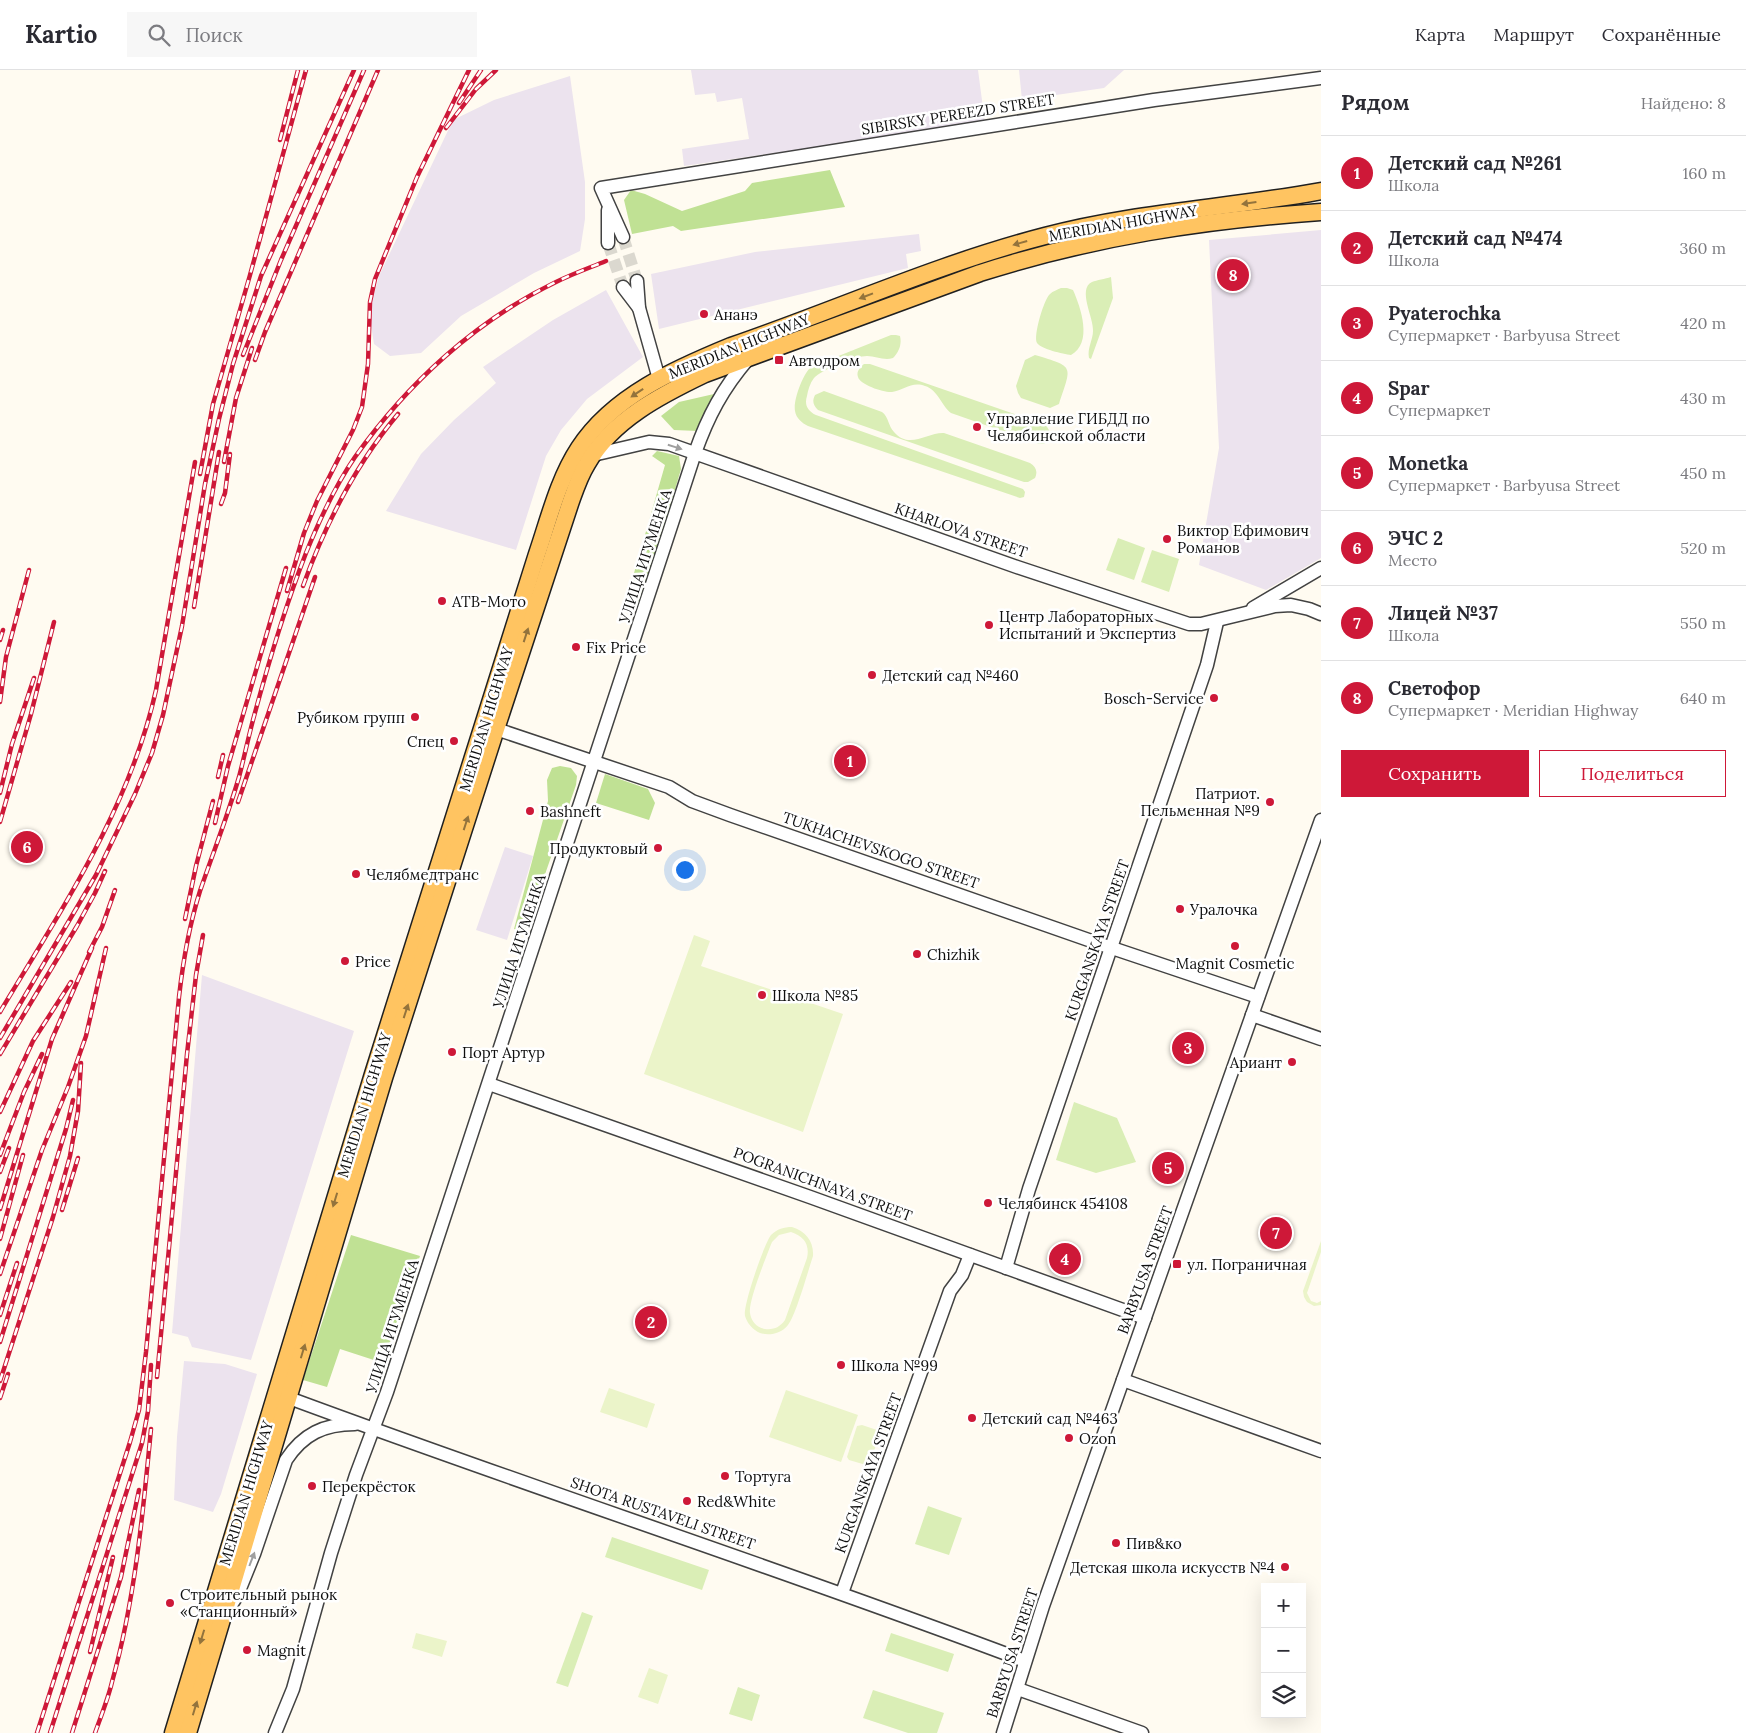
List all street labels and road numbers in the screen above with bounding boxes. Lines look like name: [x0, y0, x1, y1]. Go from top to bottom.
street label: SIBIRSKY PEREEZD STREET: [860, 89, 1057, 139]
street label: MERIDIAN HIGHWAY: [1047, 200, 1199, 245]
street label: MERIDIAN HIGHWAY: [666, 309, 813, 383]
street label: УЛИЦА ИГУМЕНКА: [614, 486, 676, 626]
street label: KHARLOVA STREET: [892, 498, 1030, 562]
street label: MERIDIAN HIGHWAY: [455, 644, 517, 794]
street label: TUKHACHEVSKOGO STREET: [780, 807, 982, 893]
street label: KURGANSKAYA STREET: [1061, 857, 1134, 1023]
street label: УЛИЦА ИГУМЕНКА: [488, 871, 550, 1011]
street label: MERIDIAN HIGHWAY: [333, 1030, 395, 1180]
street label: POGRANICHNAYA STREET: [731, 1143, 915, 1225]
street label: BARBYUSA STREET: [1113, 1203, 1177, 1337]
street label: УЛИЦА ИГУМЕНКА: [361, 1256, 423, 1396]
street label: KURGANSKAYA STREET: [830, 1390, 906, 1556]
street label: MERIDIAN HIGHWAY: [215, 1418, 277, 1568]
street label: SHOTA RUSTAVELI STREET: [568, 1472, 758, 1554]
street label: BARBYUSA STREET: [982, 1585, 1042, 1720]

